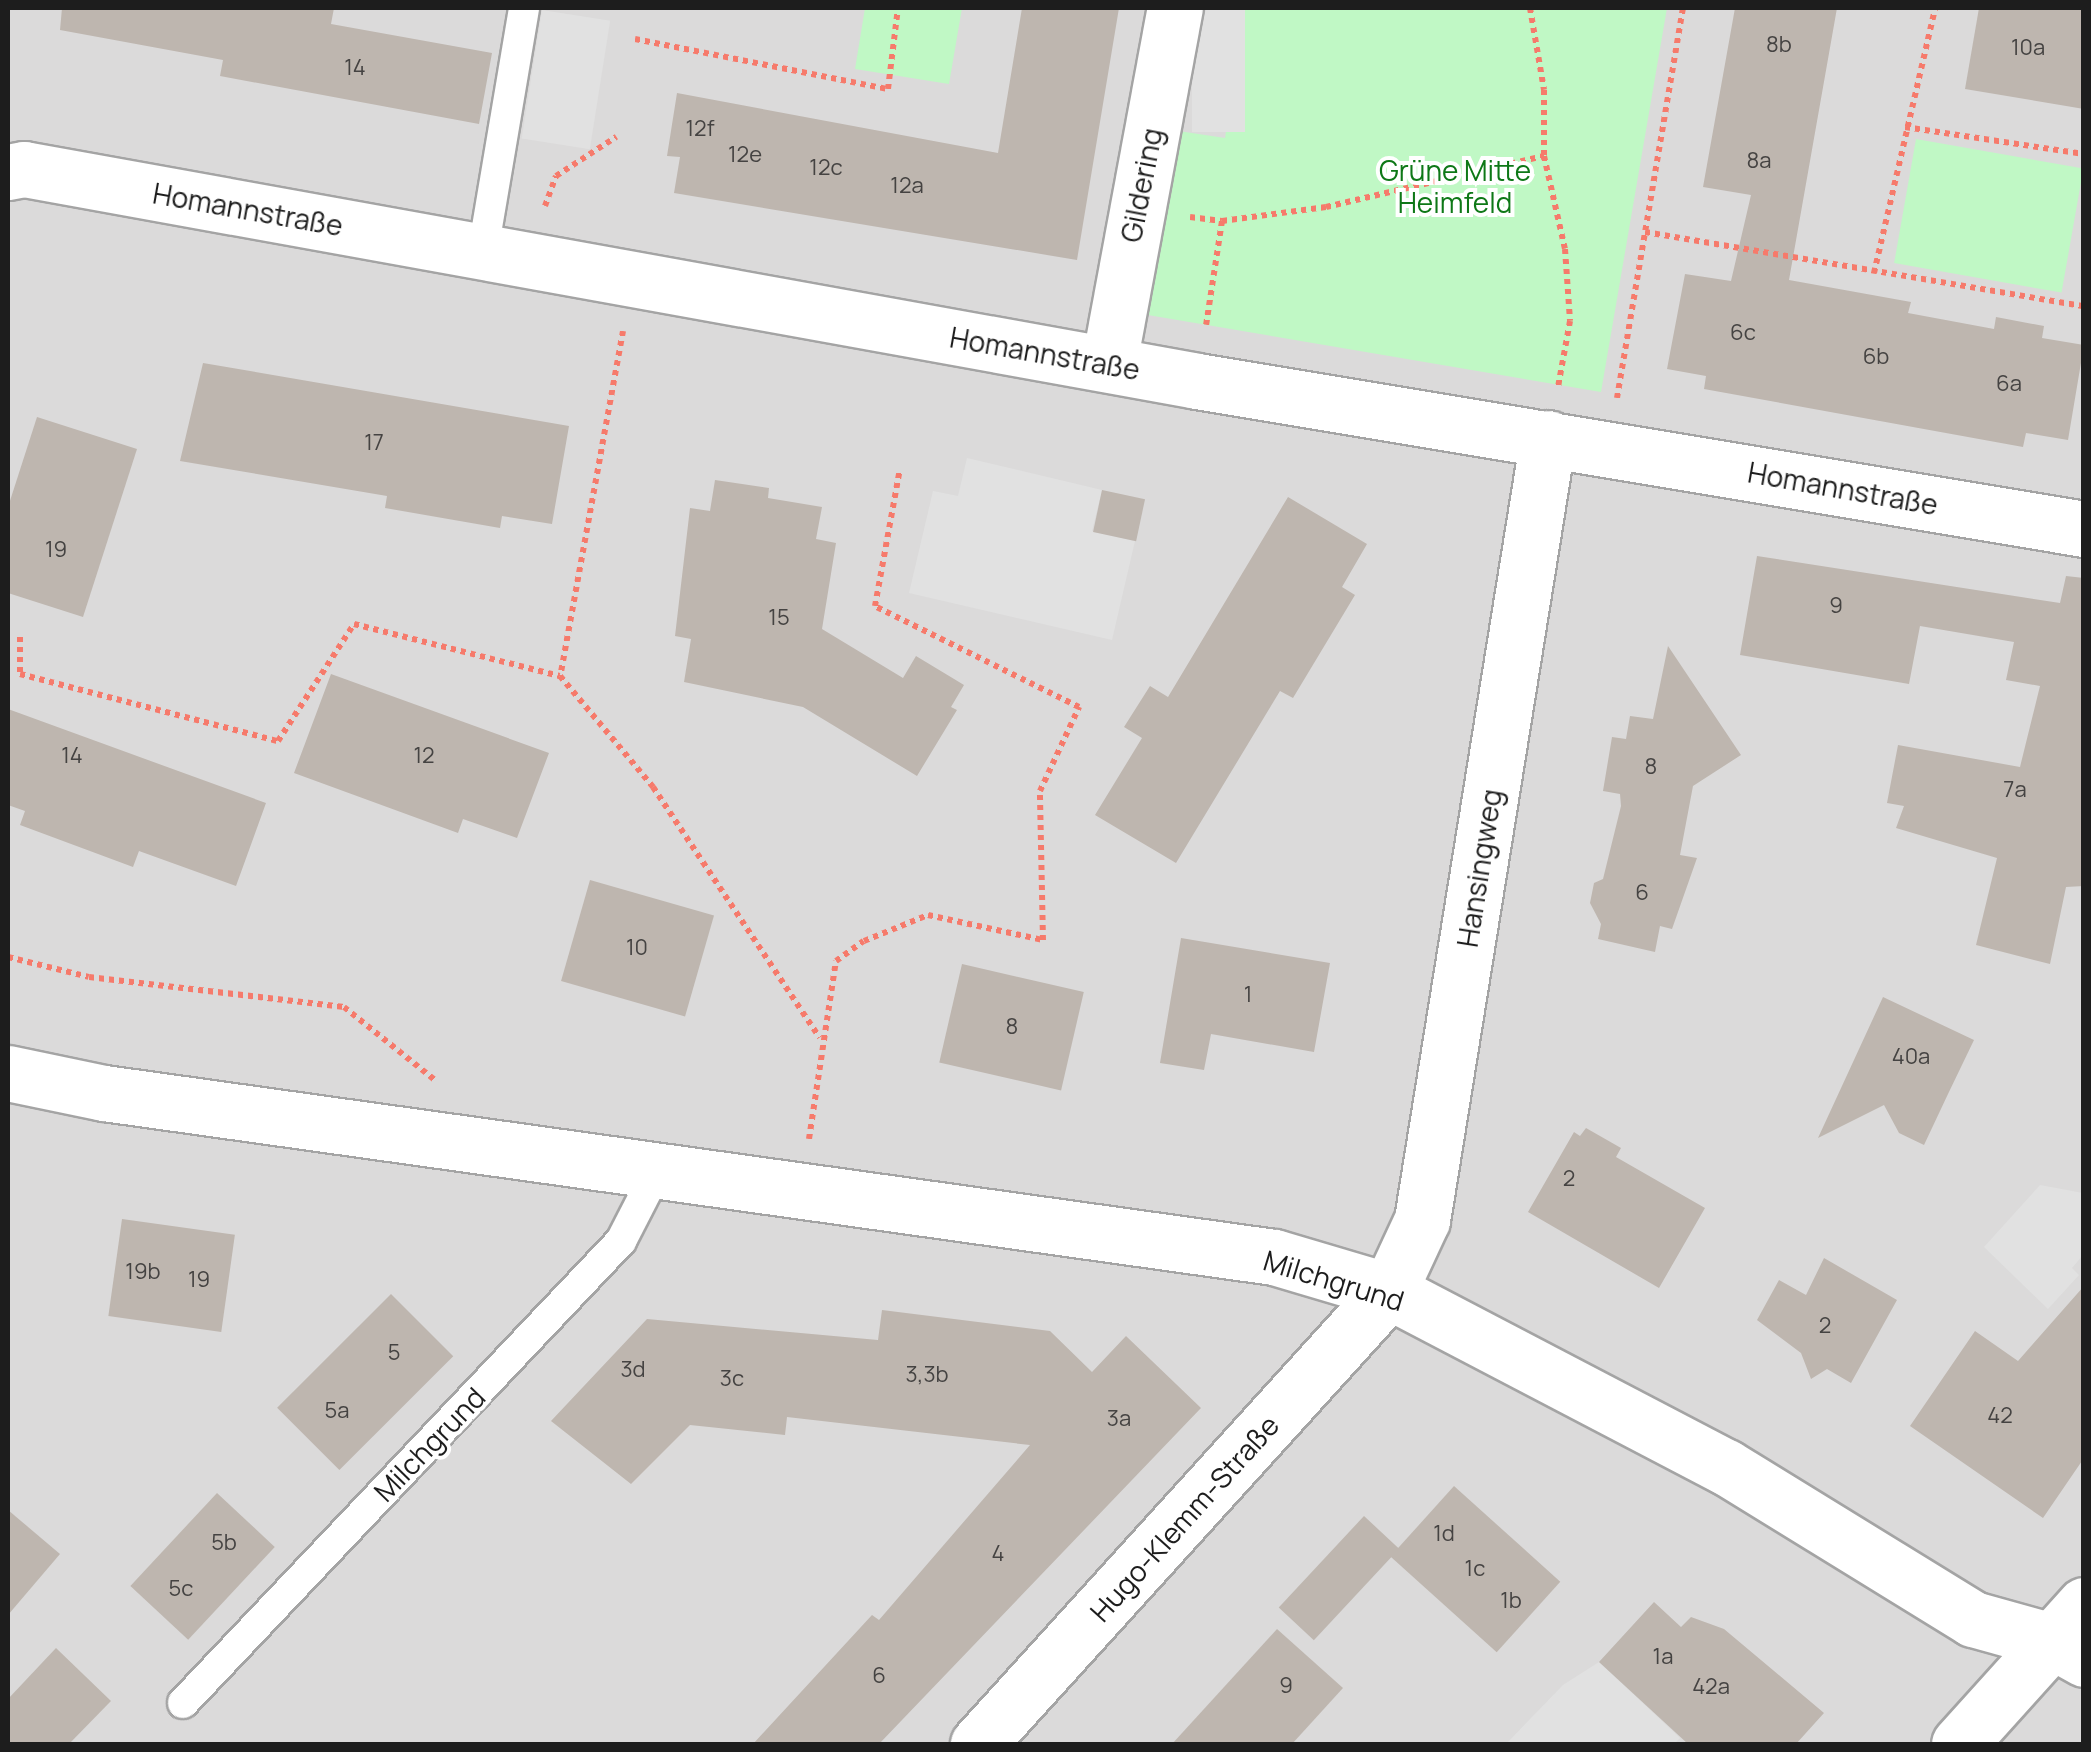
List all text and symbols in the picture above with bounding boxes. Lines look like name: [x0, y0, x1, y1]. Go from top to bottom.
house number: 8b: [1766, 32, 1792, 58]
house number: 10a: [2011, 35, 2045, 61]
house number: 14: [344, 55, 366, 81]
house number: 12f: [686, 116, 714, 142]
street label: Gildering: [1113, 125, 1169, 245]
house number: 12e: [728, 142, 762, 168]
house number: 8a: [1747, 148, 1771, 174]
park label: Grüne Mitte Heimfeld: [1379, 153, 1531, 219]
house number: 12c: [809, 155, 843, 181]
house number: 12a: [890, 173, 924, 199]
street label: Homannstraße: [150, 176, 346, 242]
street label: Homannstraße: [947, 320, 1143, 386]
house number: 6c: [1730, 320, 1756, 346]
house number: 6b: [1863, 344, 1889, 370]
house number: 6a: [1996, 371, 2022, 397]
house number: 17: [364, 430, 384, 456]
street label: Homannstraße: [1745, 455, 1941, 521]
house number: 19: [45, 537, 67, 563]
house number: 9: [1829, 593, 1843, 619]
house number: 15: [768, 605, 790, 631]
house number: 14: [61, 743, 83, 769]
house number: 12: [413, 743, 435, 769]
house number: 8: [1645, 754, 1657, 780]
house number: 7a: [2003, 777, 2027, 803]
street label: Hansingweg: [1450, 787, 1508, 949]
house number: 6: [1635, 880, 1649, 906]
house number: 10: [626, 935, 648, 961]
house number: 1: [1244, 982, 1252, 1008]
house number: 8: [1006, 1014, 1018, 1040]
house number: 40a: [1892, 1044, 1930, 1070]
house number: 2: [1563, 1166, 1575, 1192]
street label: Milchgrund: [1260, 1243, 1408, 1317]
house number: 19b: [125, 1259, 161, 1285]
house number: 19: [188, 1267, 210, 1293]
house number: 2: [1819, 1313, 1831, 1339]
house number: 5: [388, 1340, 400, 1366]
house number: 3d: [620, 1357, 646, 1383]
house number: 3,3b: [905, 1362, 949, 1388]
house number: 3c: [720, 1366, 744, 1392]
street label: Milchgrund: [366, 1380, 492, 1508]
house number: 5a: [325, 1398, 349, 1424]
house number: 42: [1987, 1403, 2013, 1429]
house number: 3a: [1107, 1406, 1131, 1432]
street label: Hugo-Klemm-Straße: [1083, 1408, 1285, 1628]
house number: 1d: [1433, 1521, 1455, 1547]
house number: 5b: [211, 1530, 237, 1556]
house number: 4: [992, 1541, 1004, 1567]
house number: 1c: [1465, 1556, 1485, 1582]
house number: 5c: [169, 1576, 193, 1602]
house number: 1b: [1500, 1588, 1522, 1614]
house number: 1a: [1653, 1644, 1673, 1670]
house number: 6: [872, 1663, 886, 1689]
house number: 9: [1279, 1673, 1293, 1699]
house number: 42a: [1692, 1674, 1730, 1700]

